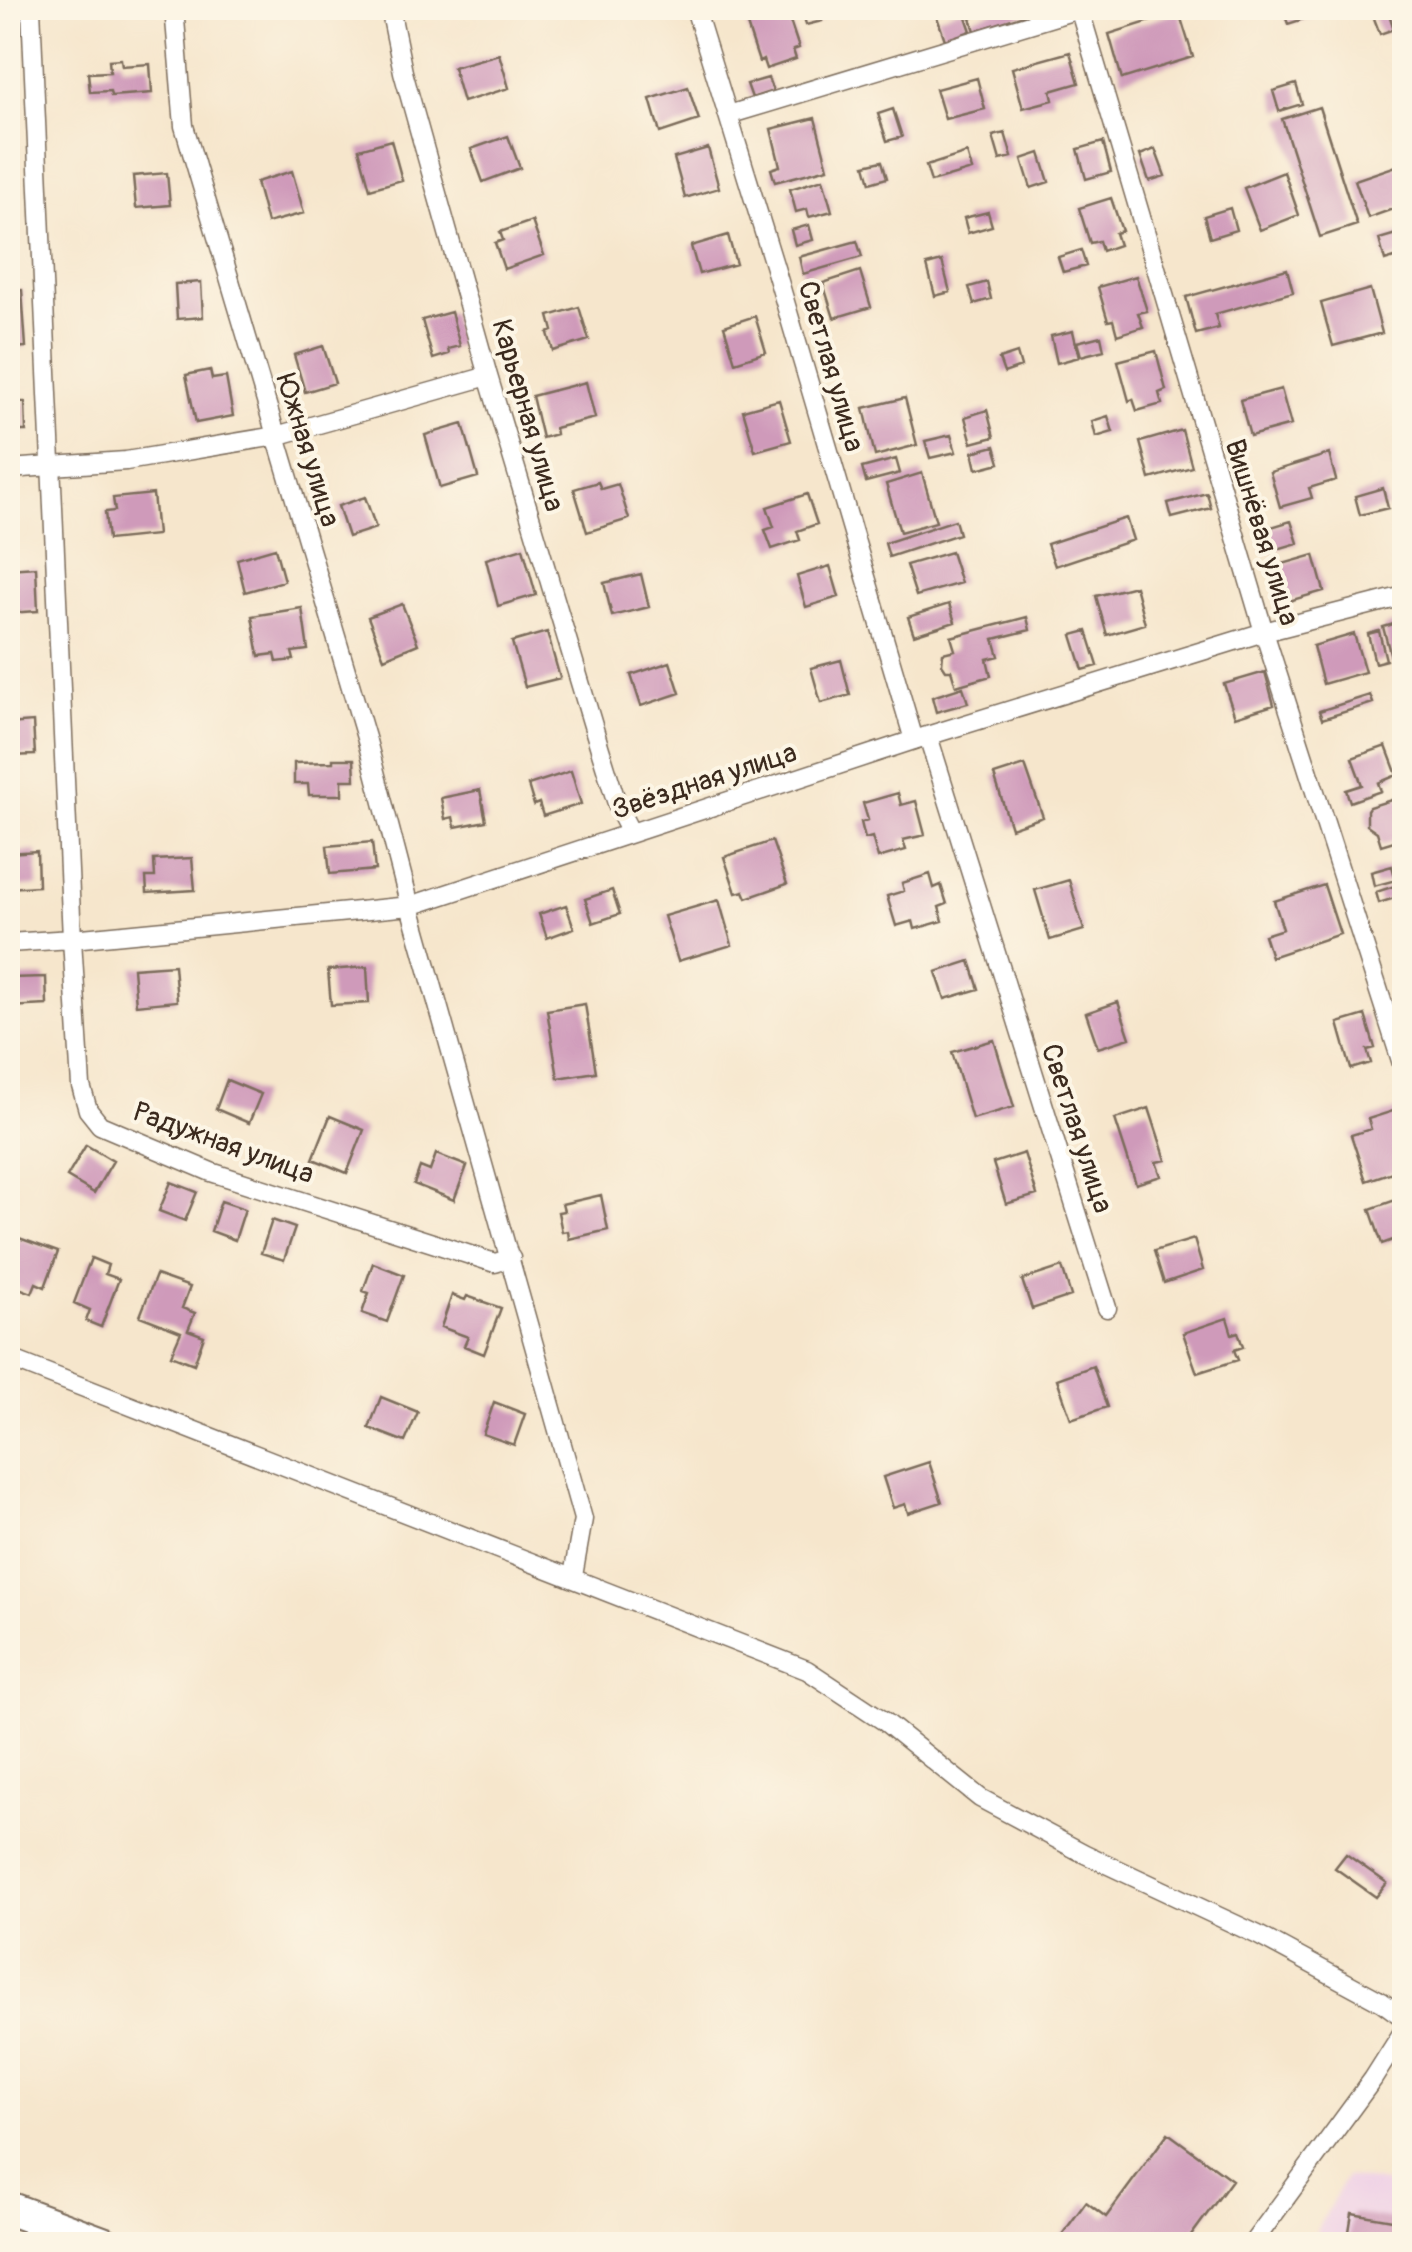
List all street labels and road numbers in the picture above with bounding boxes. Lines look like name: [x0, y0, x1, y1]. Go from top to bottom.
street label: Светлая улица: [790, 277, 872, 456]
street label: Карьерная улица: [483, 315, 572, 515]
street label: Южная улица: [268, 370, 347, 531]
street label: Вишнёвая улица: [1217, 435, 1307, 630]
street label: Звёздная улица: [608, 735, 801, 828]
street label: Светлая улица: [1033, 1040, 1120, 1217]
street label: Радужная улица: [128, 1095, 319, 1192]

